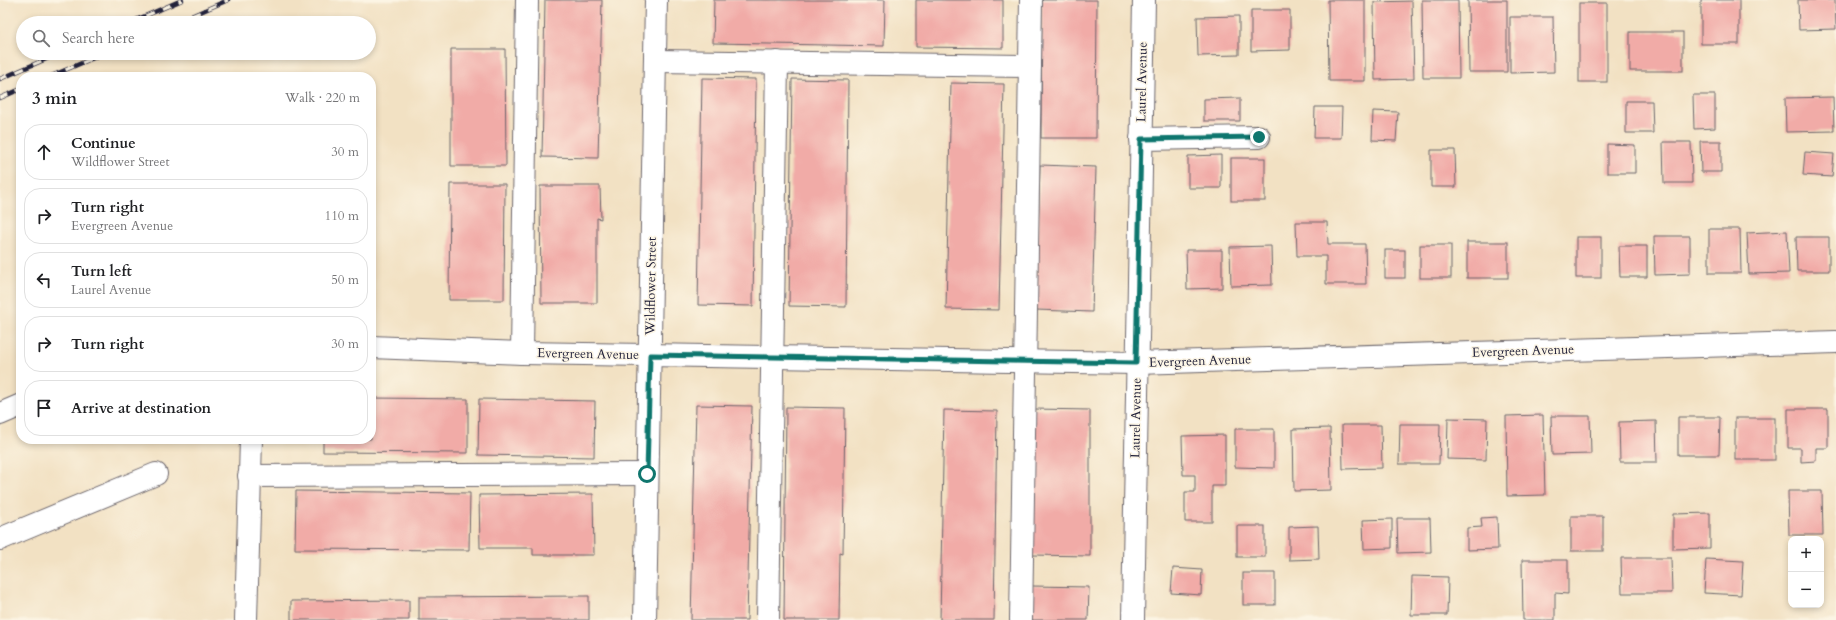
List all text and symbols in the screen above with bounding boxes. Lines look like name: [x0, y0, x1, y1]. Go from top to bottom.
search box: [16, 16, 376, 60]
icon: search: [30, 27, 52, 49]
text: Search here: [62, 28, 135, 48]
street label: Laurel Avenue: [1132, 42, 1152, 122]
text: 3 min: [32, 87, 77, 110]
text: Walk · 220 m: [285, 89, 360, 107]
route end: [1250, 128, 1268, 146]
text: Continue: [71, 133, 136, 153]
icon: ahead: [33, 141, 55, 163]
text: 30 m: [331, 143, 359, 161]
text: Wildflower Street: [71, 153, 170, 171]
text: Turn right: [71, 197, 144, 217]
icon: right: [33, 205, 55, 227]
text: 110 m: [325, 207, 359, 225]
text: Evergreen Avenue: [71, 217, 173, 235]
street label: Wildflower Street: [641, 237, 661, 336]
text: Turn left: [71, 261, 132, 281]
icon: left: [33, 269, 55, 291]
text: 50 m: [331, 271, 359, 289]
text: Laurel Avenue: [71, 281, 151, 299]
icon: right: [33, 333, 55, 355]
text: Turn right: [71, 334, 144, 354]
text: 30 m: [331, 335, 359, 353]
street label: Evergreen Avenue: [1472, 340, 1574, 362]
street label: Evergreen Avenue: [537, 344, 639, 364]
street label: Evergreen Avenue: [1149, 350, 1251, 372]
street label: Laurel Avenue: [1126, 378, 1146, 458]
icon: arrive: [33, 397, 55, 419]
text: Arrive at destination: [71, 398, 211, 418]
route start: [638, 465, 656, 483]
map controls: [1788, 536, 1824, 608]
button: +: [1788, 536, 1824, 572]
button: −: [1788, 572, 1824, 608]

